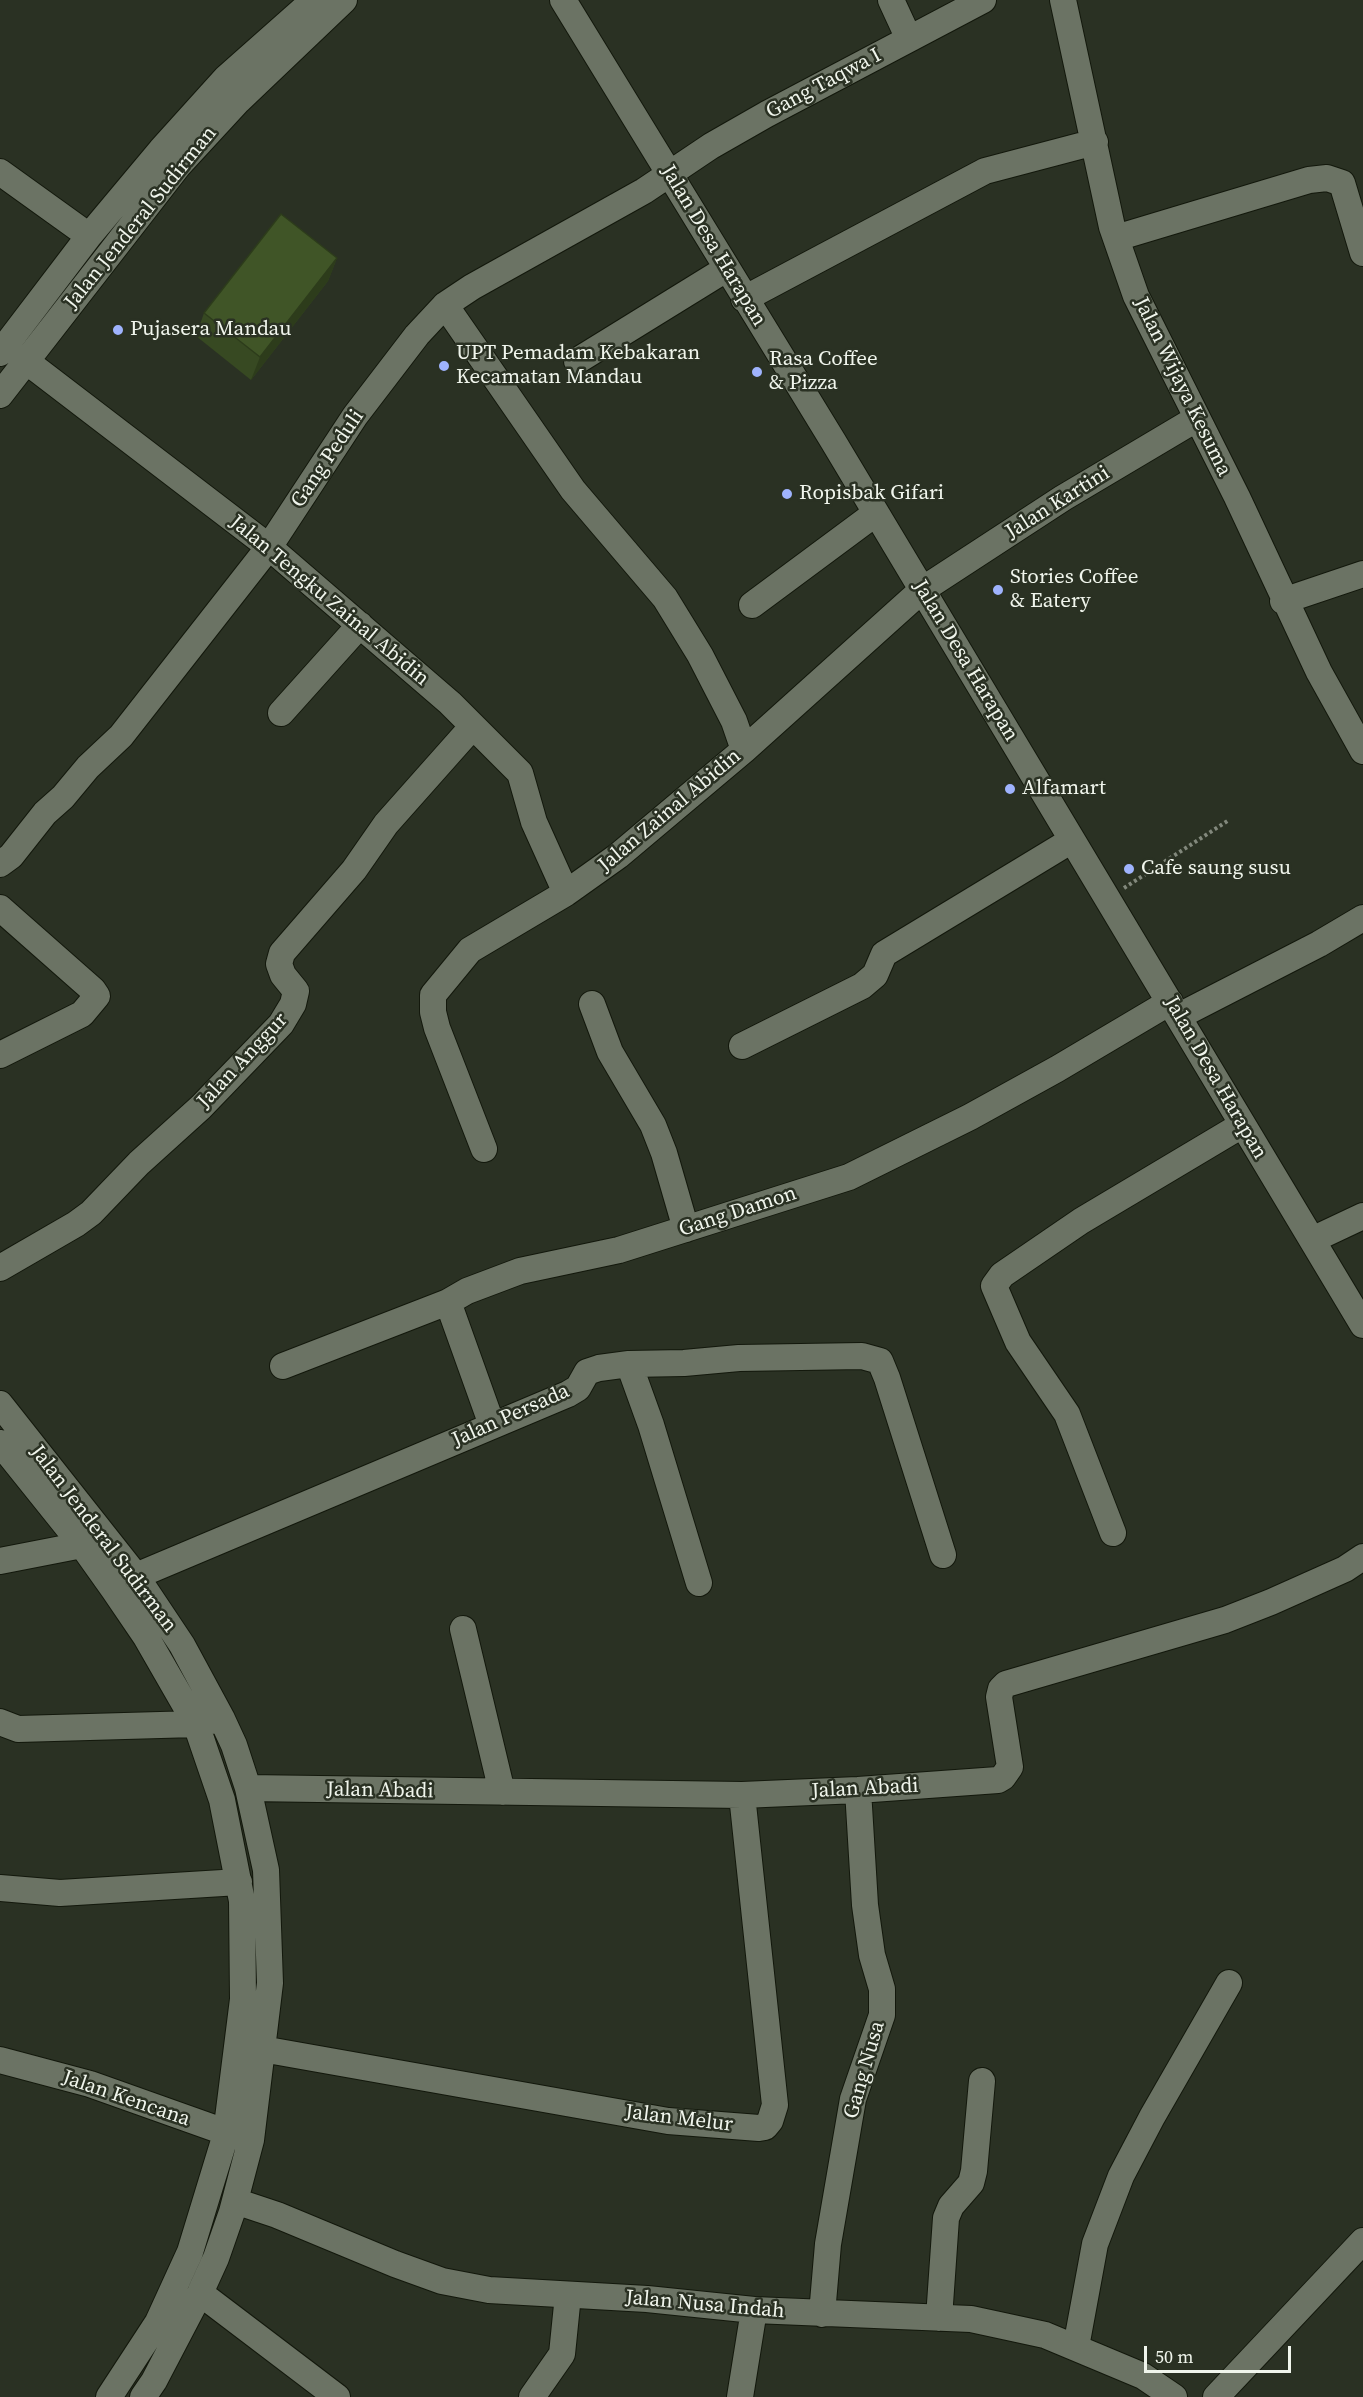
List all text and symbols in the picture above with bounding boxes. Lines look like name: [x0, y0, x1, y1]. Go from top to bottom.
street label: Gang Taqwa I: [762, 43, 886, 125]
street label: Jalan Jenderal Sudirman: [59, 121, 223, 315]
street label: Jalan Desa Harapan: [655, 161, 771, 331]
street label: Jalan Wijaya Kesuma: [1128, 293, 1236, 481]
place label: Pujasera Mandau: [130, 317, 292, 343]
marker: Pujasera Mandau: [111, 323, 125, 337]
place label: UPT Pemadam Kebakaran Kecamatan Mandau: [456, 341, 700, 391]
place label: Rasa Coffee & Pizza: [769, 347, 878, 397]
marker: UPT Pemadam Kebakaran Kecamatan Mandau: [437, 359, 451, 373]
marker: Rasa Coffee & Pizza: [750, 365, 764, 379]
street label: Gang Peduli: [286, 405, 370, 513]
street label: Jalan Kartini: [1001, 461, 1115, 545]
place label: Ropisbak Gifari: [799, 481, 944, 507]
marker: Ropisbak Gifari: [780, 487, 794, 501]
street label: Jalan Tengku Zainal Abidin: [224, 510, 434, 692]
place label: Stories Coffee & Eatery: [1010, 565, 1138, 615]
street label: Jalan Desa Harapan: [907, 576, 1023, 746]
marker: Stories Coffee & Eatery: [991, 583, 1005, 597]
street label: Jalan Zainal Abidin: [594, 744, 746, 878]
place label: Alfamart: [1022, 776, 1106, 802]
marker: Alfamart: [1003, 782, 1017, 796]
place label: Cafe saung susu: [1141, 856, 1291, 882]
marker: Cafe saung susu: [1122, 862, 1136, 876]
street label: Jalan Desa Harapan: [1158, 992, 1272, 1164]
street label: Jalan Anggur: [192, 1008, 294, 1114]
street label: Gang Damon: [676, 1181, 800, 1243]
street label: Jalan Persada: [448, 1379, 574, 1453]
street label: Jalan Jenderal Sudirman: [24, 1440, 182, 1638]
street label: Jalan Abadi: [811, 1774, 919, 1804]
street label: Jalan Abadi: [326, 1777, 434, 1805]
street label: Gang Nusa: [839, 2018, 891, 2122]
street label: Jalan Kencana: [59, 2065, 193, 2133]
street label: Jalan Melur: [624, 2100, 734, 2138]
street label: Jalan Nusa Indah: [624, 2285, 786, 2325]
scale bar: [1147, 2334, 1294, 2372]
text: 50 m: [1155, 2344, 1193, 2369]

